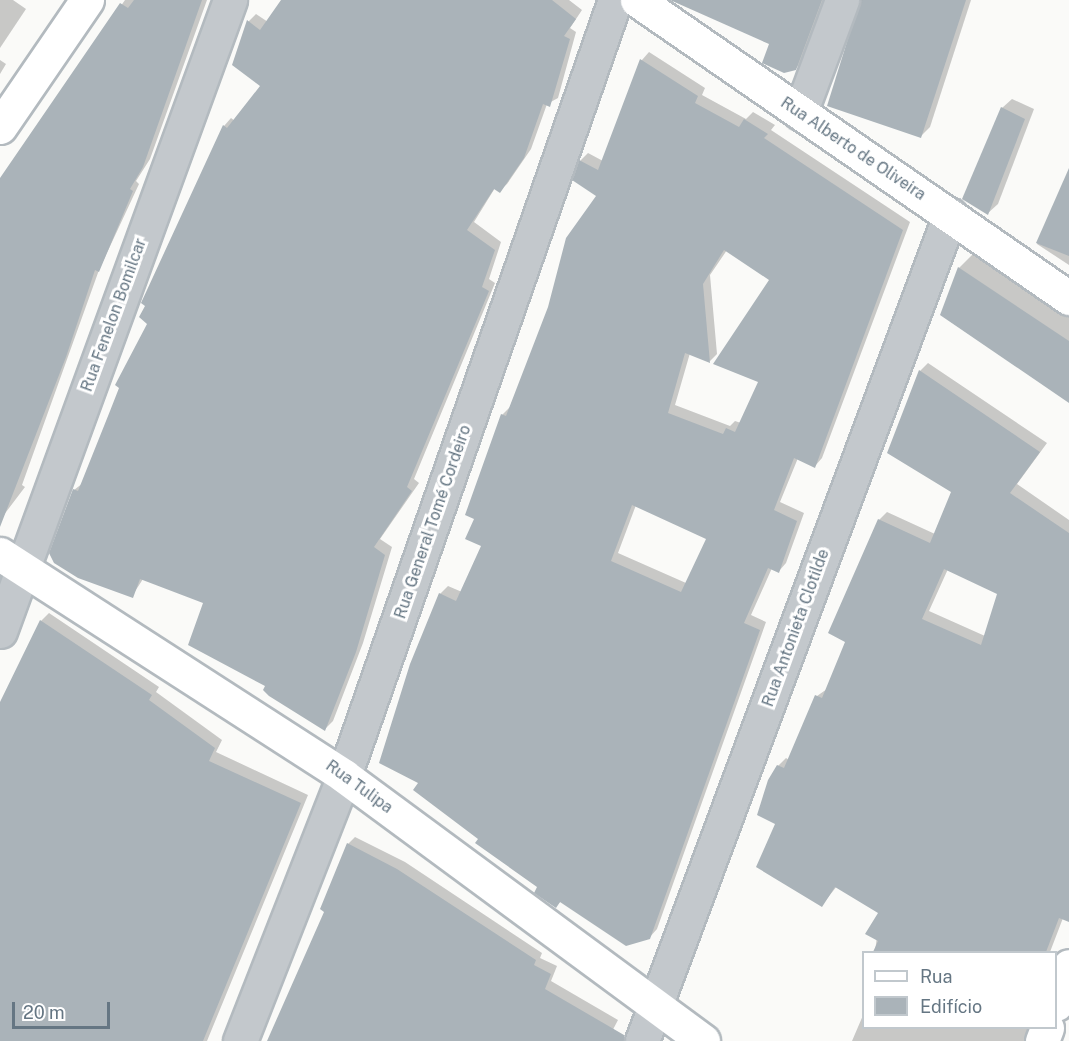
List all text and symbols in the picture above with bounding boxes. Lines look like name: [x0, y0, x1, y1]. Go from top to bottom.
street label: Rua Alberto de Oliveira: [777, 93, 929, 205]
street label: Rua Fenelon Bomilcar: [77, 236, 151, 394]
street label: Rua General Tomé Cordeiro: [391, 423, 475, 621]
street label: Rua Antonieta Clotilde: [759, 547, 833, 709]
street label: Rua Tulipa: [322, 756, 396, 818]
legend: [862, 951, 1057, 1029]
text: Rua: [920, 966, 952, 987]
scale bar: [15, 990, 112, 1028]
text: Edifício: [920, 996, 982, 1017]
text: 20 m: [23, 1002, 65, 1023]

